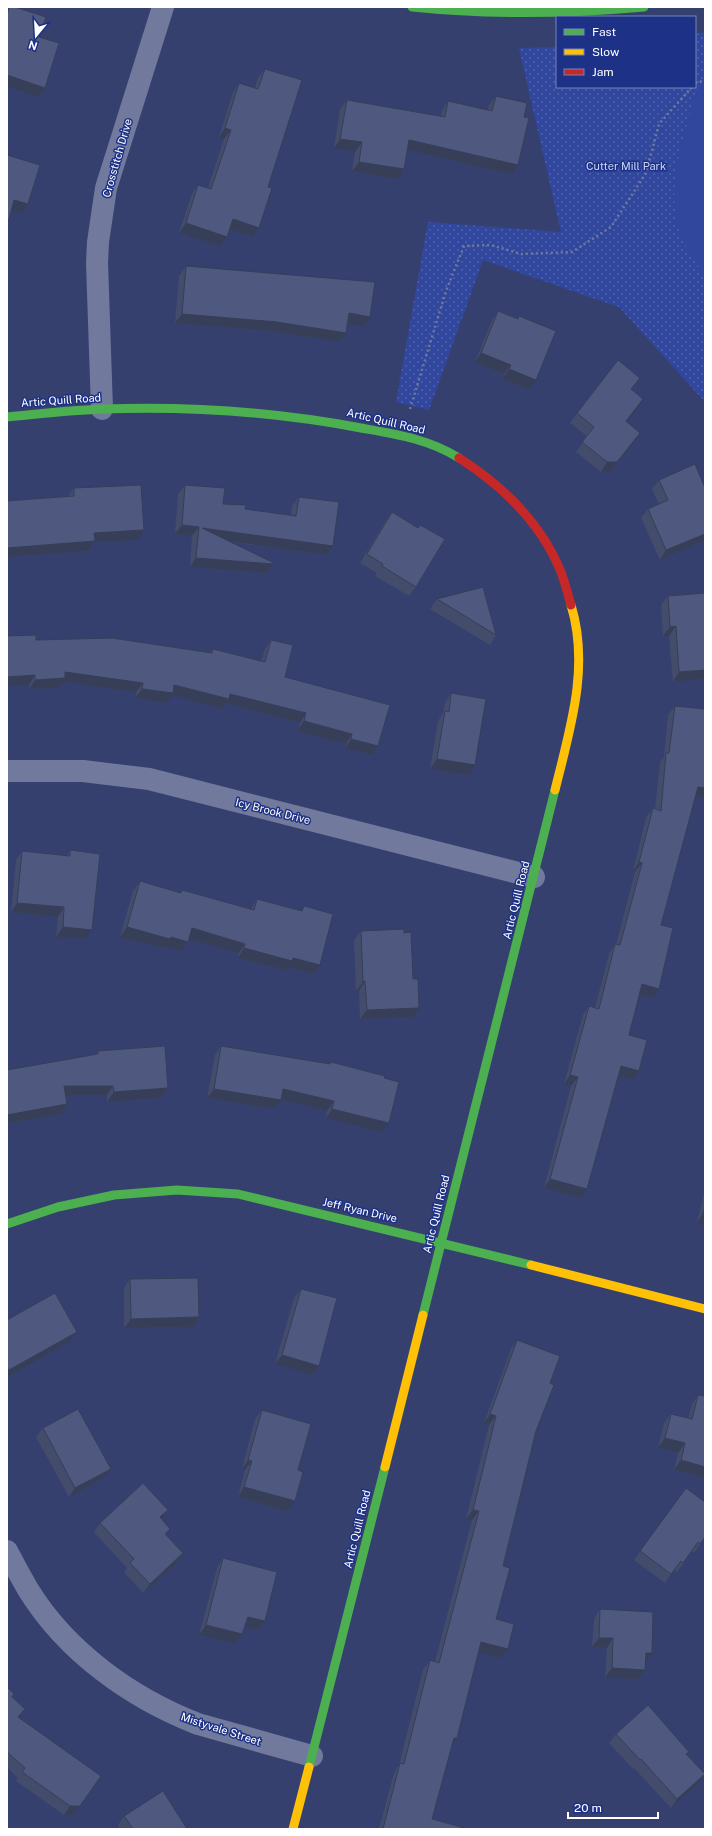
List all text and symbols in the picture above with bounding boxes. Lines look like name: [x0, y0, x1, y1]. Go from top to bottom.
north arrow: [16, 16, 56, 56]
legend: [556, 16, 696, 88]
text: Fast: [592, 25, 617, 39]
text: N: [27, 38, 39, 53]
text: Slow: [592, 45, 620, 59]
text: Jam: [592, 65, 614, 79]
street label: Crosstitch Drive: [100, 117, 134, 199]
park label: Cutter Mill Park: [586, 160, 666, 172]
street label: Artic Quill Road: [21, 391, 101, 409]
street label: Artic Quill Road: [346, 406, 426, 436]
street label: Icy Brook Drive: [234, 796, 312, 826]
street label: Artic Quill Road: [500, 860, 532, 940]
street label: Artic Quill Road: [420, 1174, 452, 1254]
street label: Jeff Ryan Drive: [322, 1196, 398, 1224]
street label: Artic Quill Road: [341, 1489, 373, 1569]
street label: Mistyvale Street: [179, 1710, 263, 1748]
scale bar: [568, 1794, 658, 1820]
text: 20 m: [574, 1801, 602, 1815]

